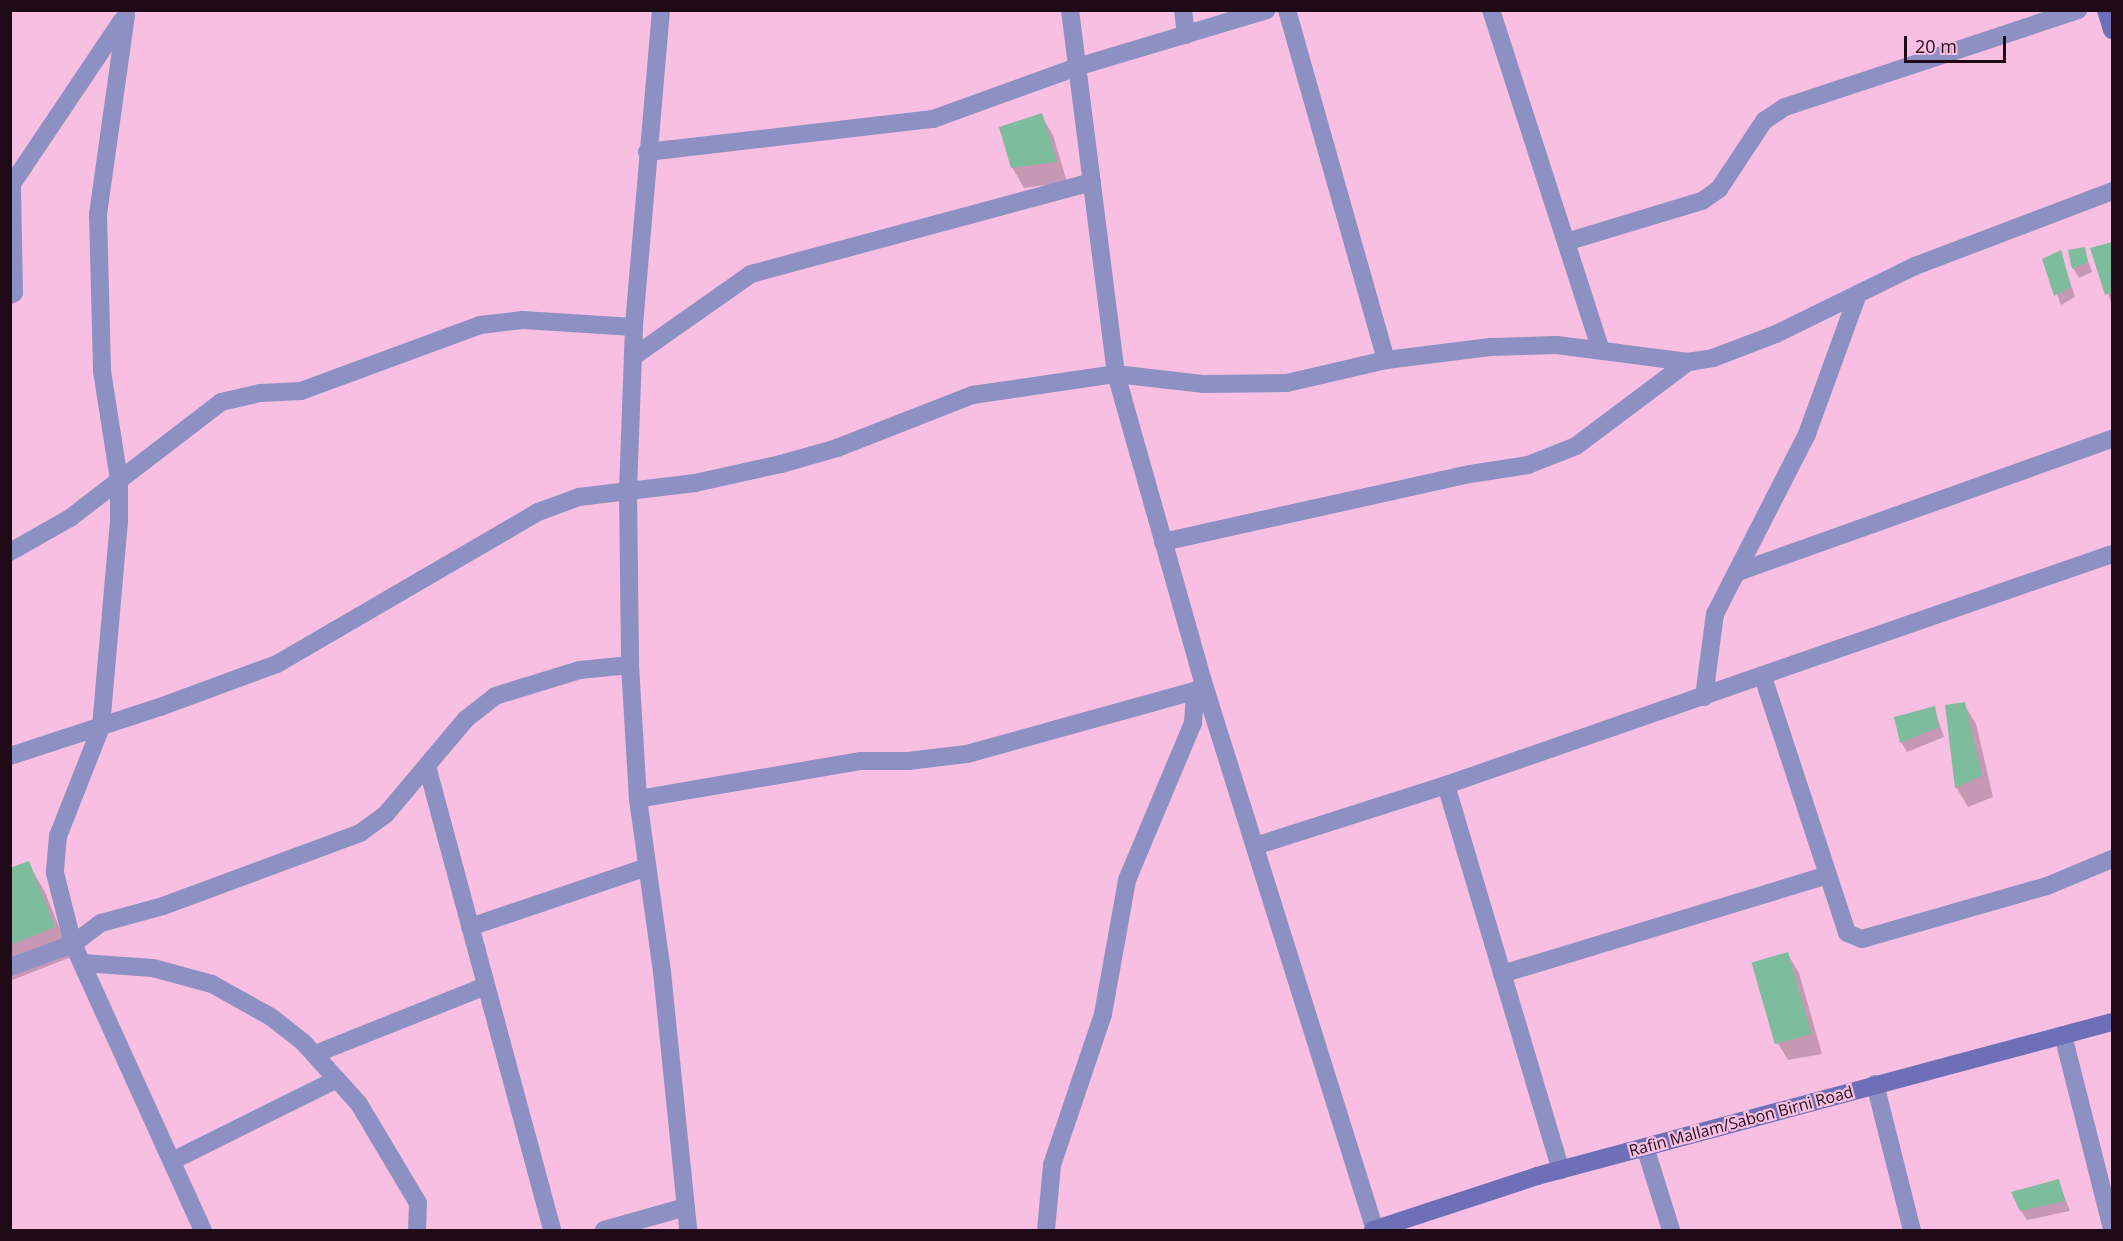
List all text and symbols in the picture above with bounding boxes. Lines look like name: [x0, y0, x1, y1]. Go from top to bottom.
scale bar: [1907, 24, 2009, 62]
text: 20 m: [1915, 34, 1957, 58]
street label: Rafin Mallam/Sabon Birni Road: [1627, 1082, 1855, 1160]

